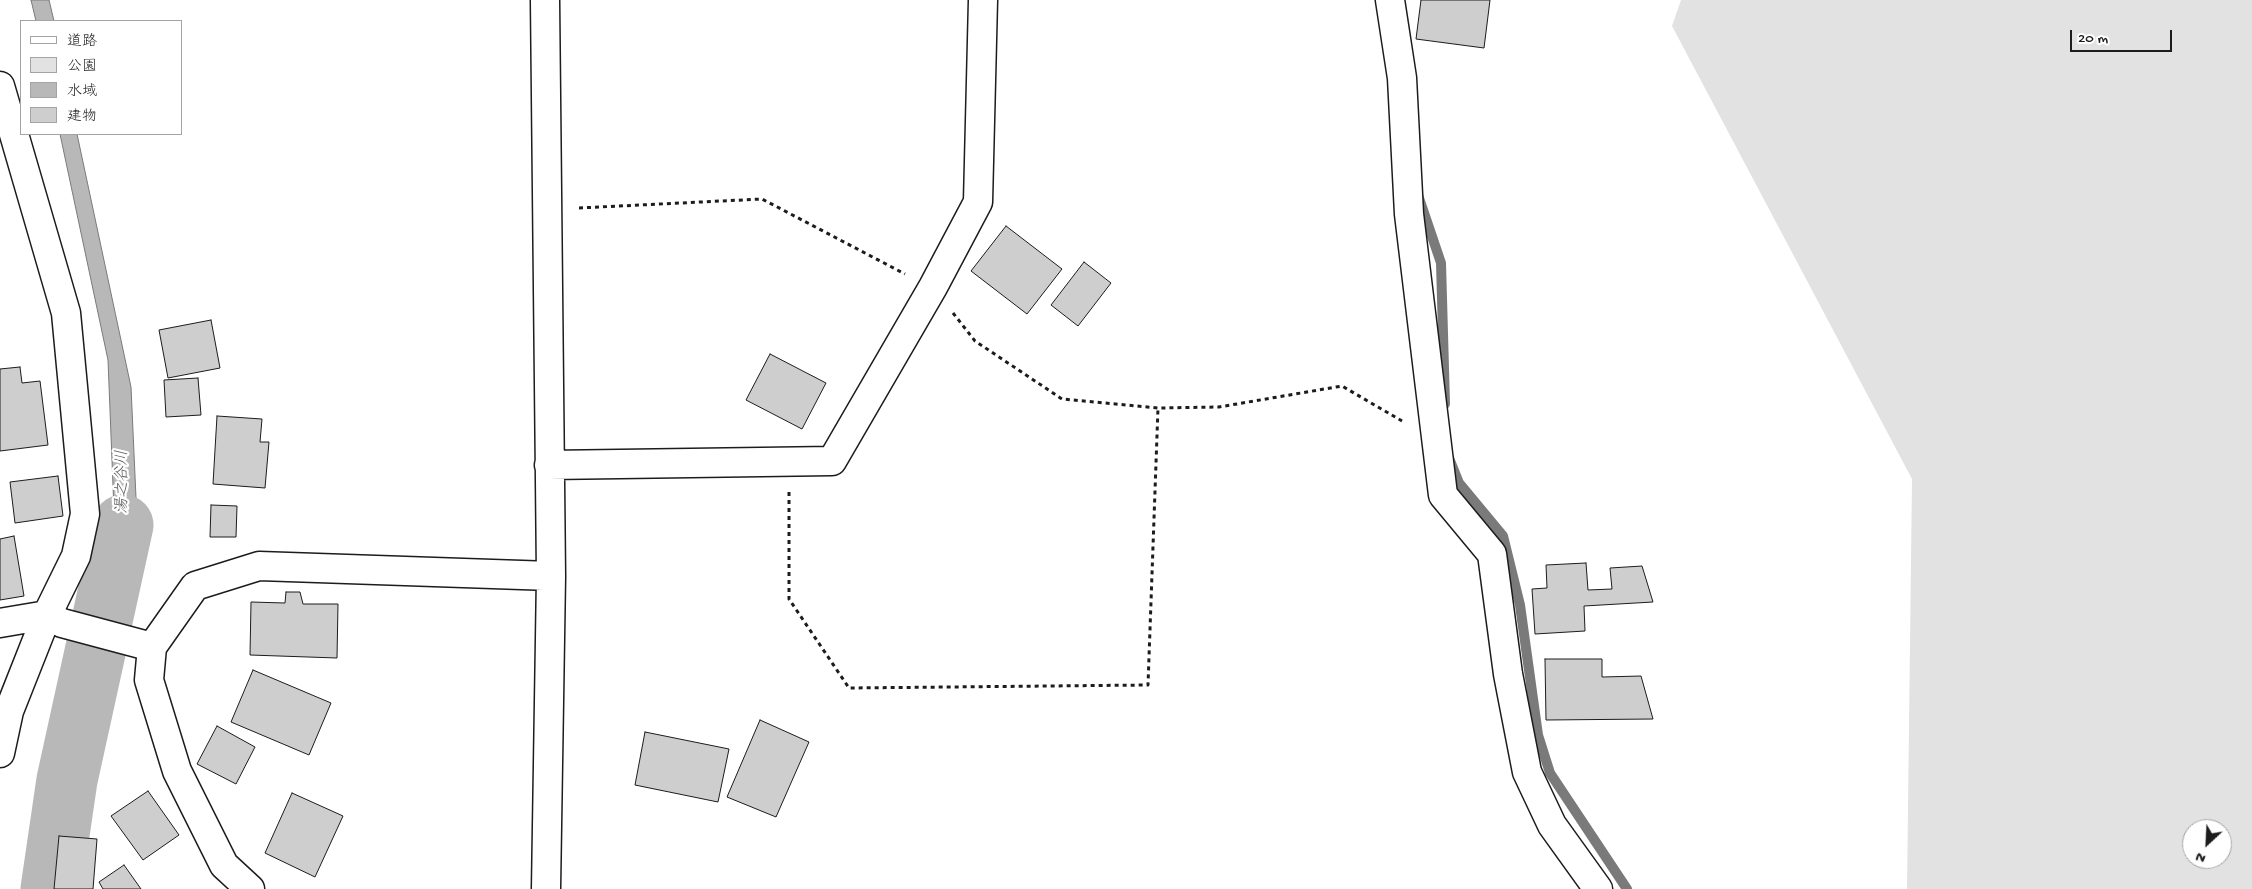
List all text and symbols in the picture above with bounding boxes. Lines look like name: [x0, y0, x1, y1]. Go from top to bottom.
legend: [20, 20, 182, 135]
scale bar: [2072, 20, 2174, 52]
text: 20 m: [2078, 30, 2108, 48]
text: 道路: [67, 33, 97, 51]
text: 公園: [67, 58, 97, 76]
text: 水域: [67, 83, 97, 101]
text: 建物: [67, 108, 97, 126]
water label: 湯之谷川: [114, 450, 134, 514]
north arrow: [2182, 819, 2232, 869]
text: N: [2193, 848, 2209, 867]

